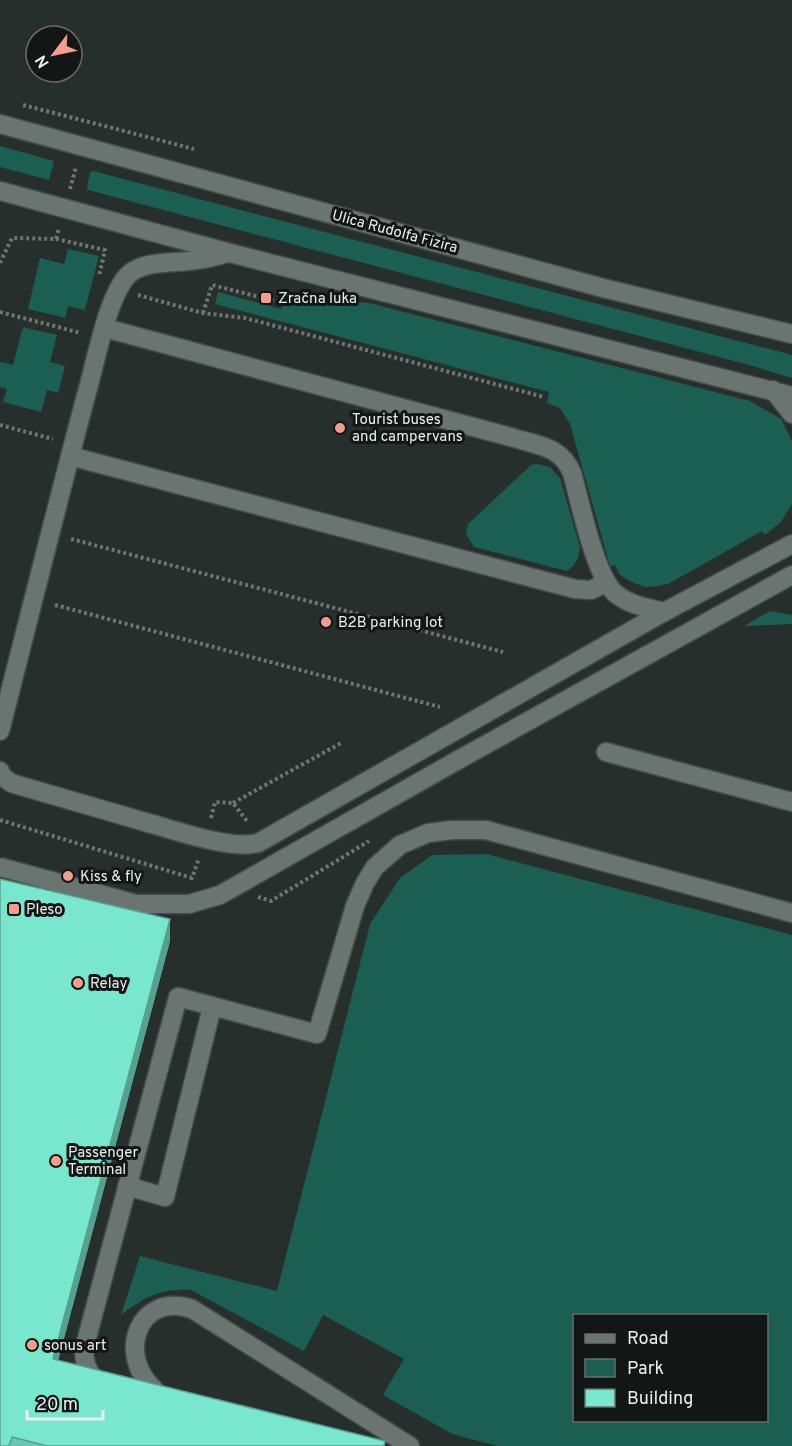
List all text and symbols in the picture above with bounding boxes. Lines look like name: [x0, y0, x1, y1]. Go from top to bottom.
north arrow: [24, 24, 84, 84]
text: N: [31, 51, 55, 71]
street label: Ulica Rudolfa Fizira: [330, 207, 459, 258]
place label: Zračna luka: [278, 290, 357, 309]
marker: Zračna luka: [259, 291, 273, 305]
place label: Tourist buses and campervans: [352, 411, 463, 447]
marker: Tourist buses and campervans: [333, 421, 347, 435]
place label: B2B parking lot: [338, 614, 443, 633]
marker: B2B parking lot: [319, 615, 333, 629]
place label: Kiss & fly: [80, 868, 142, 887]
marker: Kiss & fly: [61, 869, 75, 883]
place label: Pleso: [26, 901, 63, 920]
marker: Pleso: [7, 902, 21, 916]
place label: Relay: [90, 975, 127, 994]
marker: Relay: [71, 976, 85, 990]
place label: Passenger Terminal: [68, 1144, 138, 1180]
marker: Passenger Terminal: [49, 1154, 63, 1168]
legend: [573, 1314, 768, 1422]
text: Road: [627, 1328, 669, 1351]
place label: sonus art: [44, 1337, 106, 1356]
marker: sonus art: [25, 1338, 39, 1352]
text: Park: [627, 1358, 664, 1381]
scale bar: [27, 1383, 104, 1421]
text: Building: [627, 1388, 693, 1411]
text: 20 m: [36, 1394, 78, 1417]

